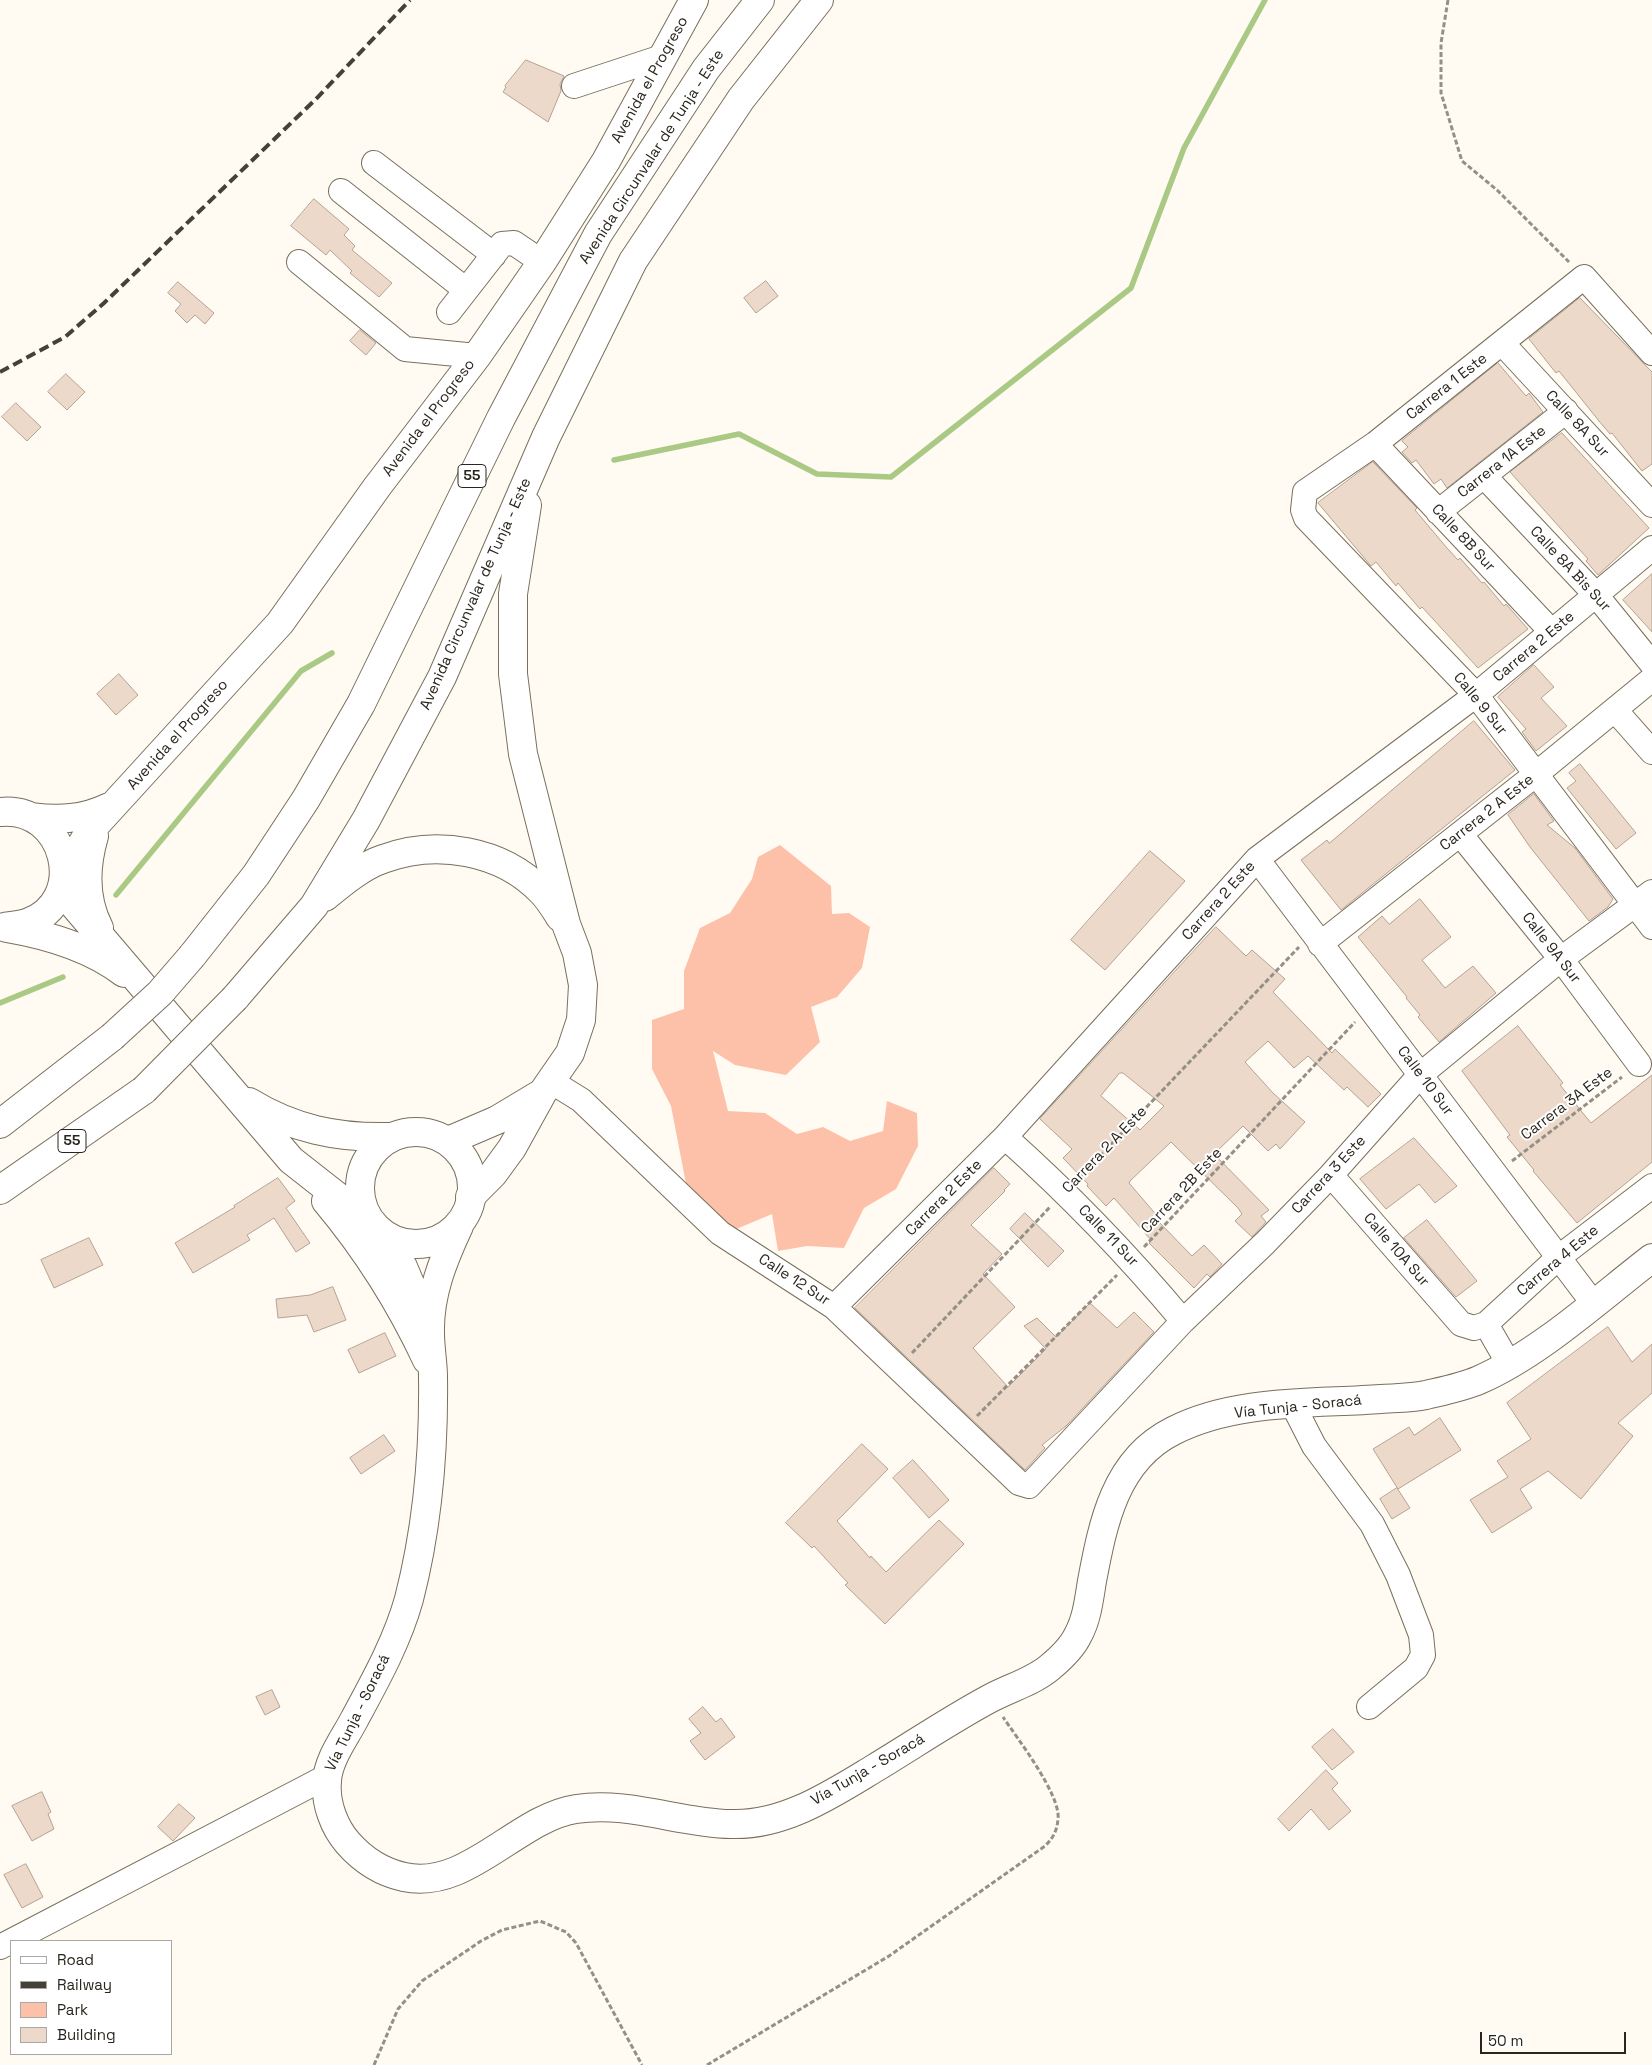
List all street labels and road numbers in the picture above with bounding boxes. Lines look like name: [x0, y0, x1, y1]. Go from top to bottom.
street label: Avenida el Progreso: [608, 14, 692, 146]
street label: Avenida Circunvalar de Tunja - Este: [576, 46, 728, 268]
street label: Carrera 1 Este: [1403, 350, 1491, 424]
street label: Avenida el Progreso: [379, 356, 479, 480]
street label: Calle 8A Sur: [1541, 387, 1613, 461]
street label: Carrera 1A Este: [1454, 422, 1550, 502]
road number: 55: [458, 464, 486, 488]
street label: Avenida Circunvalar de Tunja - Este: [417, 475, 535, 713]
street label: Calle 8B Sur: [1427, 501, 1499, 575]
street label: Calle 8A Bis Sur: [1526, 523, 1614, 615]
street label: Carrera 2 Este: [1490, 608, 1578, 686]
street label: Calle 9 Sur: [1449, 669, 1511, 739]
street label: Avenida el Progreso: [124, 676, 232, 794]
street label: Carrera 2 A Este: [1437, 771, 1537, 855]
street label: Carrera 2 Este: [1179, 858, 1259, 944]
street label: Calle 9A Sur: [1518, 909, 1584, 987]
street label: Calle 10 Sur: [1393, 1043, 1457, 1119]
street label: Carrera 3A Este: [1518, 1064, 1616, 1144]
street label: Carrera 2 A Este: [1059, 1103, 1151, 1197]
road number: 55: [58, 1130, 86, 1152]
street label: Carrera 3 Este: [1288, 1132, 1370, 1218]
street label: Carrera 2B Este: [1138, 1144, 1226, 1238]
street label: Carrera 2 Este: [902, 1156, 986, 1240]
street label: Calle 11 Sur: [1074, 1201, 1142, 1271]
street label: Calle 10A Sur: [1359, 1210, 1433, 1290]
street label: Carrera 4 Este: [1514, 1222, 1602, 1300]
street label: Calle 12 Sur: [755, 1250, 833, 1310]
street label: Vía Tunja - Soracá: [1233, 1391, 1363, 1423]
street label: Vía Tunja - Soracá: [322, 1651, 394, 1775]
street label: Vía Tunja - Soracá: [808, 1730, 928, 1810]

